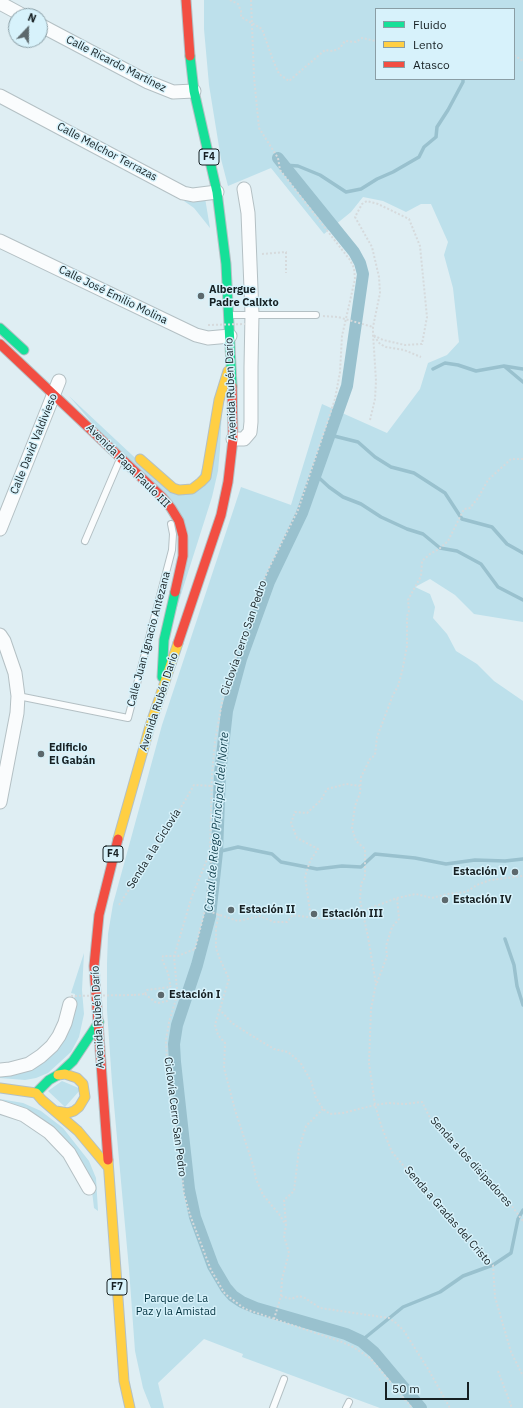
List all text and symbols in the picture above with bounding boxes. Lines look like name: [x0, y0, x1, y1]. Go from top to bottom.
north arrow: [8, 8, 48, 48]
legend: [375, 8, 515, 80]
text: N: [26, 10, 38, 26]
text: Fluido: [413, 17, 446, 32]
street label: Calle Ricardo Martínez: [64, 33, 168, 95]
text: Lento: [413, 37, 443, 52]
text: Atasco: [413, 57, 450, 72]
street label: Calle Melchor Terrazas: [55, 120, 159, 184]
road number: F4: [199, 149, 219, 165]
street label: Calle José Emilio Molina: [57, 263, 169, 327]
place label: Albergue Padre Calixto: [209, 283, 279, 309]
marker: Albergue Padre Calixto: [196, 291, 206, 301]
street label: Avenida Rubén Darío: [223, 337, 239, 441]
street label: Calle David Valdivieso: [8, 392, 60, 496]
street label: Avenida Papa Paulo III: [83, 421, 173, 511]
street label: Calle Juan Ignacio Antezana: [125, 570, 173, 708]
street label: Ciclovía Cerro San Pedro: [218, 579, 270, 697]
street label: Avenida Rubén Darío: [137, 651, 181, 753]
water label: Canal de Riego Principal del Norte: [202, 731, 232, 913]
place label: Edificio El Gabán: [49, 741, 95, 767]
marker: Edificio El Gabán: [36, 749, 46, 759]
street label: Senda a la Ciclovía: [124, 807, 184, 891]
road number: F4: [103, 846, 123, 862]
place label: Estación V: [453, 865, 507, 879]
marker: Estación V: [510, 867, 520, 877]
place label: Estación IV: [453, 893, 512, 907]
marker: Estación IV: [440, 895, 450, 905]
place label: Estación II: [239, 903, 295, 917]
marker: Estación II: [226, 905, 236, 915]
place label: Estación III: [322, 907, 383, 921]
marker: Estación III: [309, 909, 319, 919]
street label: Avenida Rubén Darío: [89, 965, 107, 1069]
place label: Estación I: [169, 988, 221, 1002]
marker: Estación I: [156, 990, 166, 1000]
street label: Ciclovía Cerro San Pedro: [161, 1056, 189, 1178]
street label: Senda a los disipadores: [427, 1114, 515, 1210]
street label: Senda a Gradas del Cristo: [401, 1164, 495, 1268]
road number: F7: [107, 1279, 127, 1295]
park label: Parque de La Paz y la Amistad: [136, 1292, 216, 1318]
scale bar: [387, 1374, 471, 1400]
text: 50 m: [392, 1381, 420, 1396]

